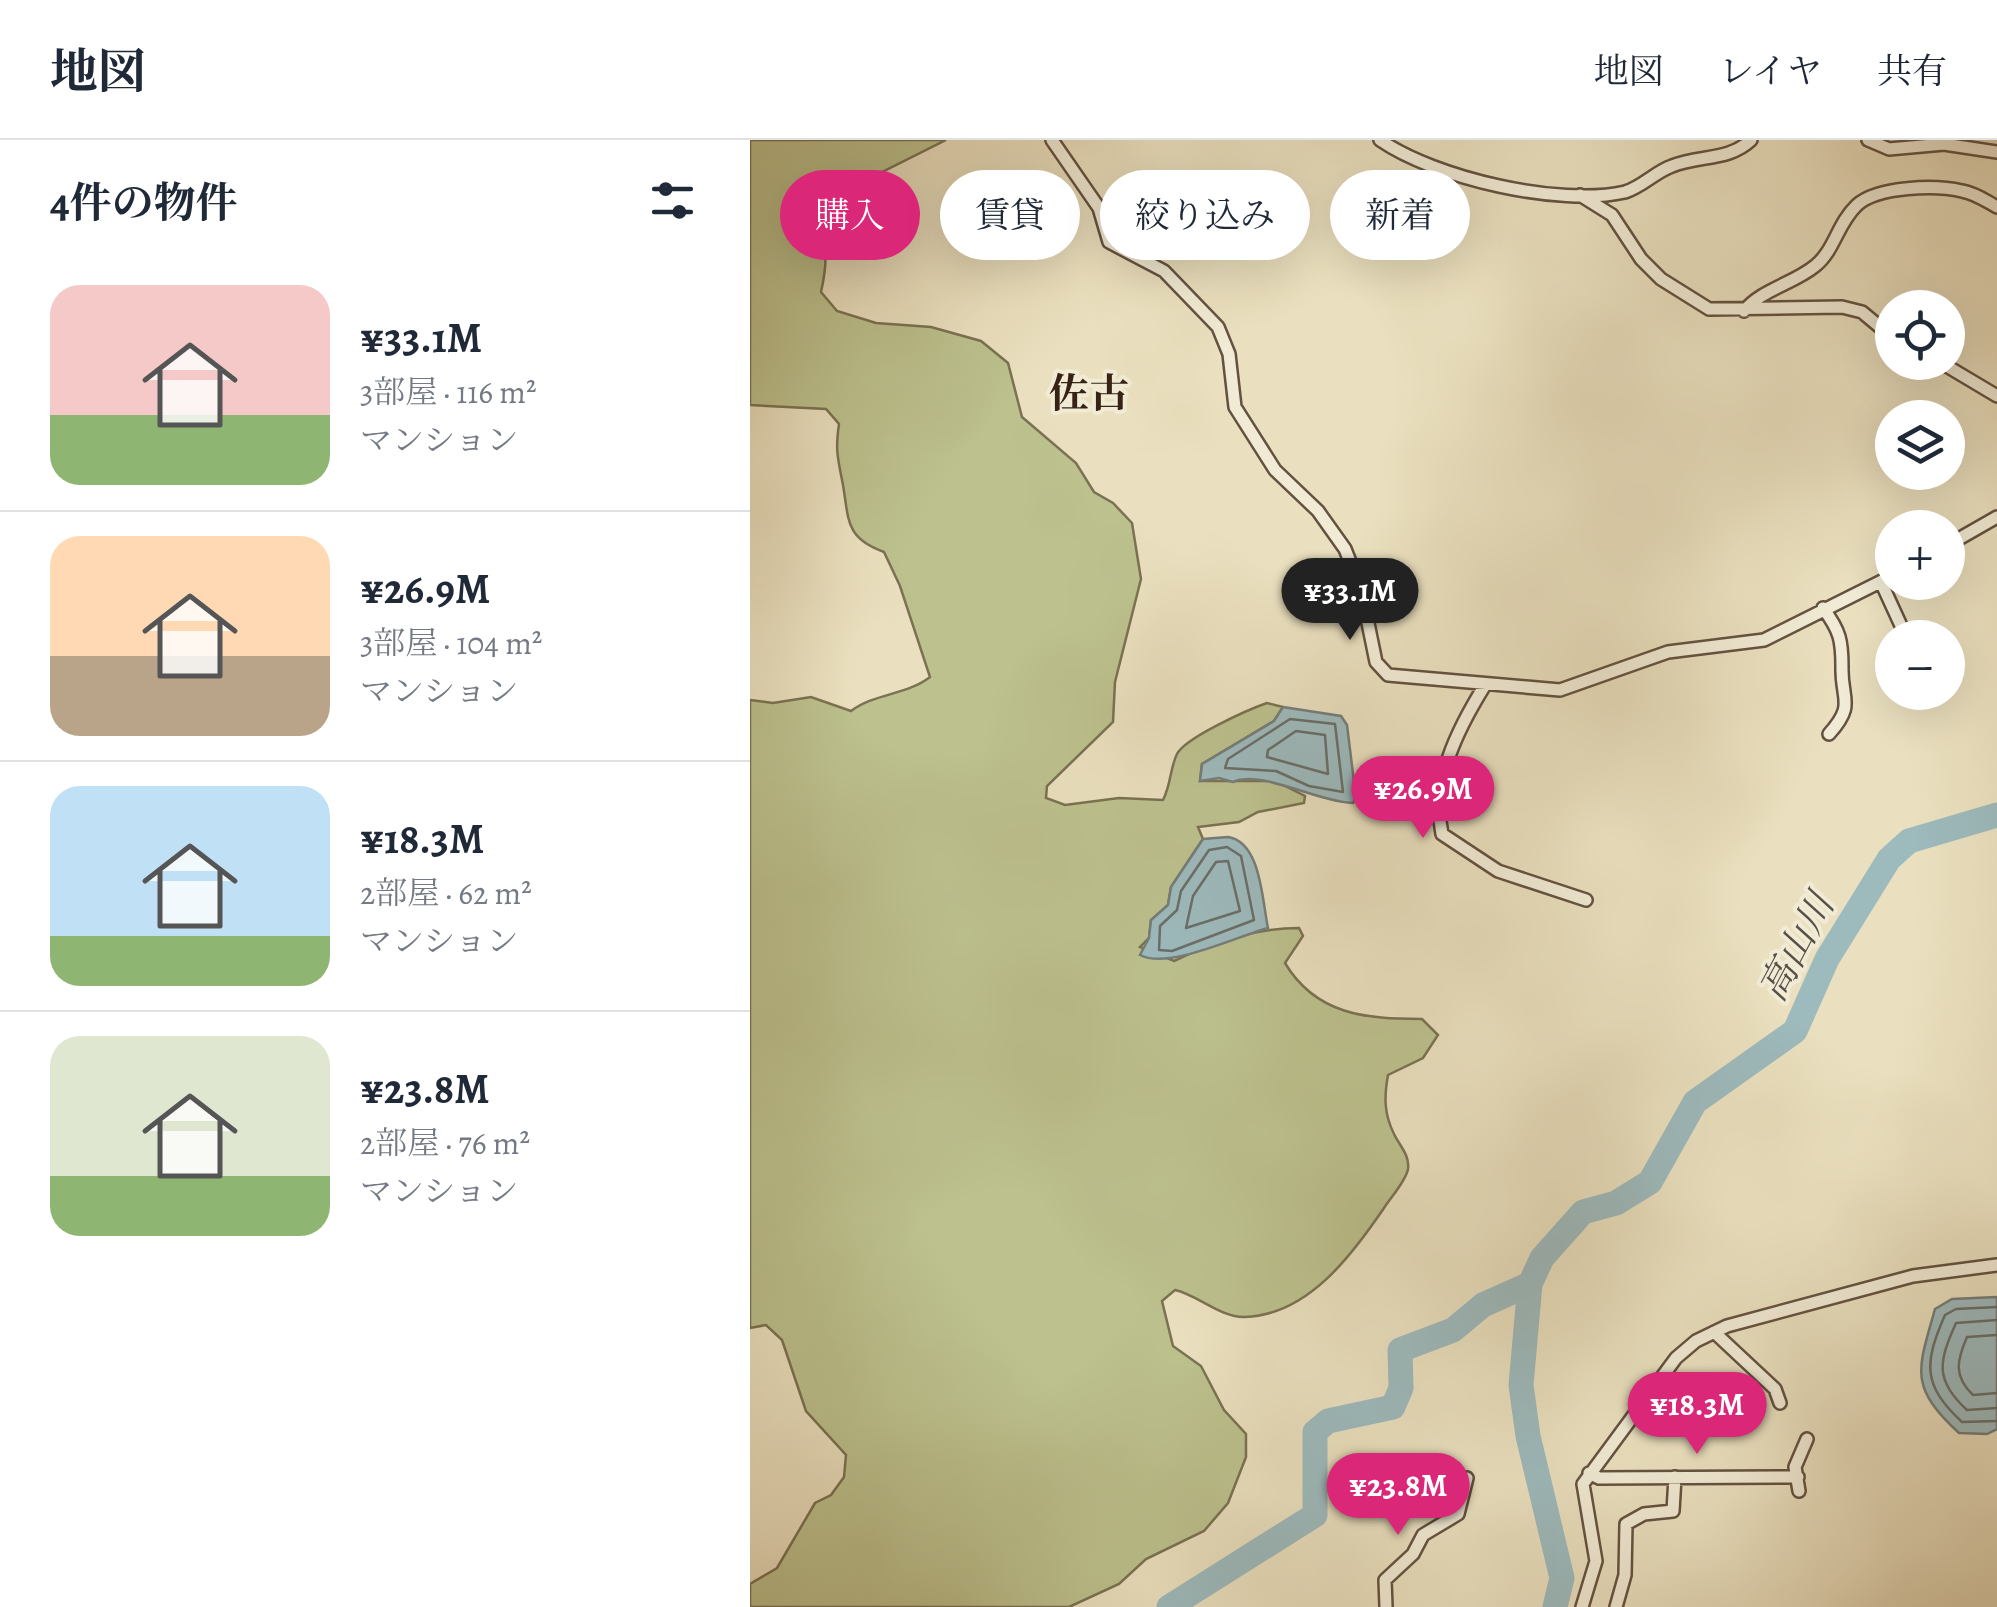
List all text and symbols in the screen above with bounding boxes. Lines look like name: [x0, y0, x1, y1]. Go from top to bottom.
text: 地図: [50, 39, 146, 105]
text: 地図: [1594, 47, 1664, 95]
text: レイヤ: [1719, 47, 1822, 95]
text: 共有: [1877, 47, 1947, 95]
chip: 購入: [780, 170, 920, 260]
chip: 賃貸: [940, 170, 1080, 260]
chip: 絞り込み: [1100, 170, 1310, 260]
chip: 新着: [1330, 170, 1470, 260]
icon: filters: [645, 173, 700, 228]
text: 4件の物件: [50, 174, 238, 231]
map controls: [1875, 290, 1965, 710]
button: locate: [1875, 290, 1965, 380]
text: ¥33.1M: [360, 309, 482, 366]
icon: home: [130, 325, 250, 445]
district label: 佐古: [1049, 366, 1129, 421]
text: 3部屋 · 116 m²: [360, 370, 536, 414]
button: layers: [1875, 400, 1965, 490]
text: マンション: [360, 418, 519, 462]
button: +: [1875, 510, 1965, 600]
pin: ¥33.1M: [1269, 558, 1431, 643]
text: ¥26.9M: [360, 560, 490, 617]
text: ¥33.1M: [1303, 568, 1397, 612]
icon: home: [130, 576, 250, 696]
button: −: [1875, 620, 1965, 710]
text: 3部屋 · 104 m²: [360, 621, 542, 665]
text: マンション: [360, 669, 519, 713]
pin: ¥26.9M: [1342, 756, 1504, 841]
text: ¥26.9M: [1373, 766, 1473, 810]
text: ¥18.3M: [360, 810, 484, 867]
icon: home: [130, 826, 250, 946]
text: 2部屋 · 62 m²: [360, 871, 532, 915]
water label: 高山川: [1746, 881, 1848, 1010]
text: マンション: [360, 919, 519, 963]
text: ¥23.8M: [360, 1060, 490, 1117]
icon: home: [130, 1076, 250, 1196]
text: 2部屋 · 76 m²: [360, 1121, 530, 1165]
text: マンション: [360, 1169, 519, 1213]
pin: ¥18.3M: [1616, 1372, 1778, 1457]
text: ¥18.3M: [1650, 1382, 1744, 1426]
pin: ¥23.8M: [1317, 1453, 1479, 1538]
text: ¥23.8M: [1349, 1463, 1447, 1507]

